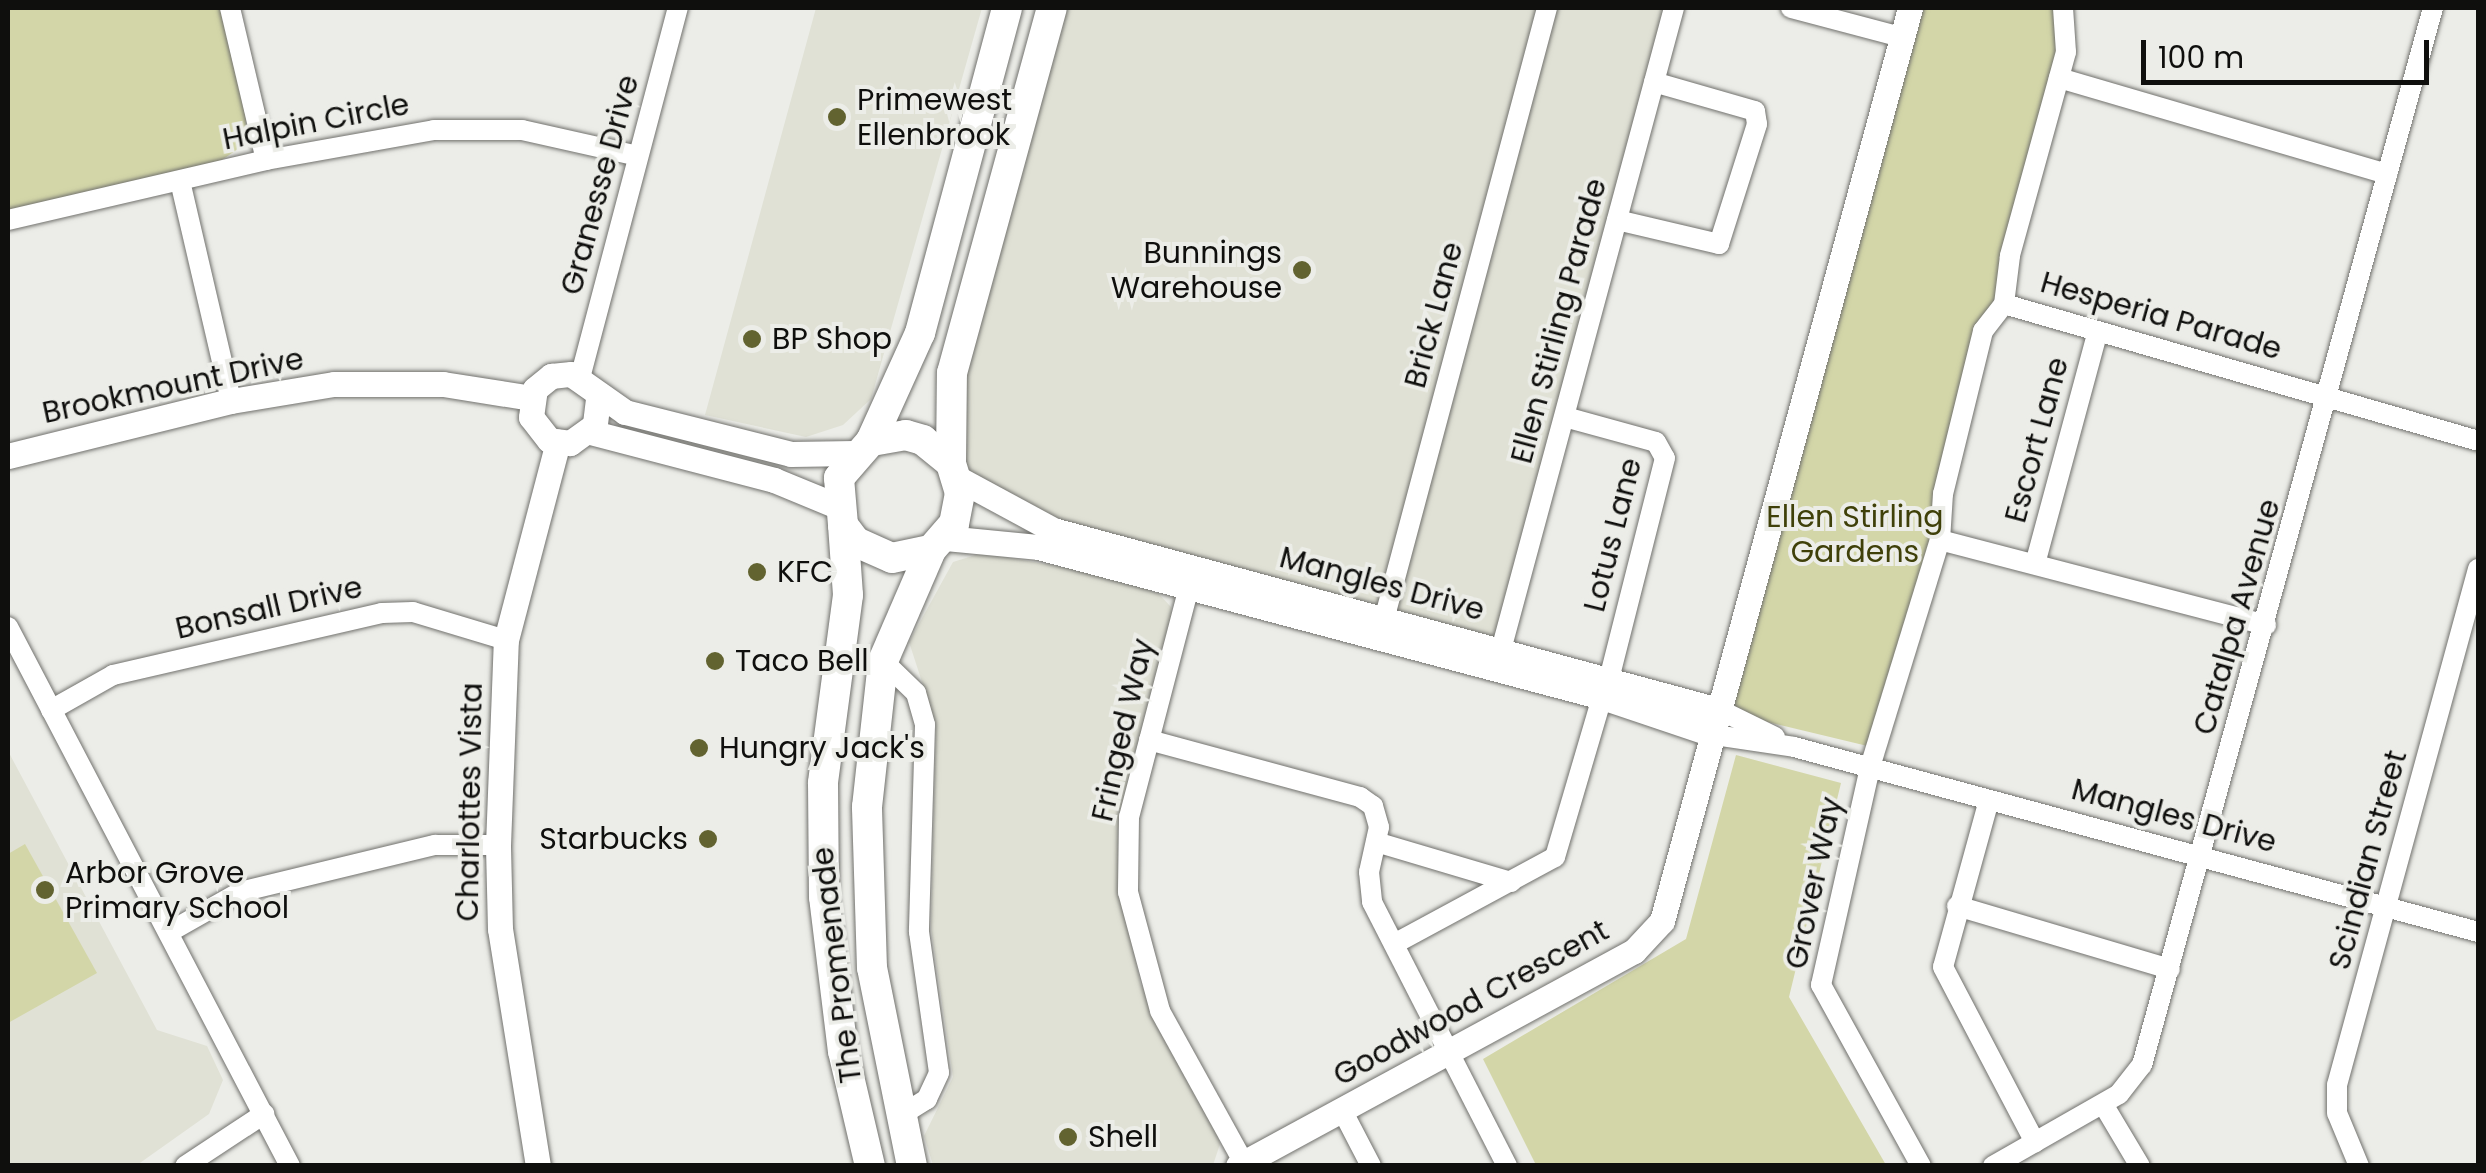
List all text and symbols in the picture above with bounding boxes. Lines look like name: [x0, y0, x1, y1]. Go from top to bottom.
scale bar: [2146, 20, 2434, 82]
text: 100 m: [2158, 36, 2244, 79]
street label: Granesse Drive: [553, 71, 647, 299]
place label: Primewest Ellenbrook: [857, 82, 1012, 152]
street label: Halpin Circle: [220, 86, 412, 158]
marker: Primewest Ellenbrook: [826, 106, 848, 128]
street label: Ellen Stirling Parade: [1504, 175, 1614, 467]
place label: Bunnings Warehouse: [1111, 235, 1282, 306]
street label: Brick Lane: [1397, 238, 1471, 392]
marker: Bunnings Warehouse: [1291, 259, 1313, 281]
street label: Hesperia Parade: [2036, 264, 2286, 368]
place label: BP Shop: [772, 321, 892, 357]
marker: BP Shop: [741, 328, 763, 350]
street label: Brookmount Drive: [39, 341, 307, 431]
street label: Escort Lane: [1998, 353, 2076, 527]
street label: Lotus Lane: [1577, 454, 1649, 616]
street label: Catalpa Avenue: [2186, 495, 2288, 739]
park label: Ellen Stirling Gardens: [1766, 499, 1944, 570]
street label: Mangles Drive: [1276, 539, 1488, 629]
place label: KFC: [777, 554, 833, 590]
marker: KFC: [746, 561, 768, 583]
street label: Bonsall Drive: [172, 569, 366, 647]
street label: Fringed Way: [1084, 635, 1162, 825]
place label: Taco Bell: [735, 643, 869, 679]
marker: Taco Bell: [704, 650, 726, 672]
street label: Charlottes Vista: [450, 682, 490, 922]
place label: Hungry Jack's: [719, 730, 925, 766]
marker: Hungry Jack's: [688, 737, 710, 759]
street label: Scindian Street: [2321, 746, 2415, 974]
street label: Mangles Drive: [2068, 771, 2280, 861]
street label: Grover Way: [1778, 794, 1850, 972]
place label: Starbucks: [539, 821, 688, 857]
marker: Starbucks: [697, 828, 719, 850]
street label: The Promenade: [805, 845, 869, 1085]
place label: Arbor Grove Primary School: [65, 855, 289, 926]
marker: Arbor Grove Primary School: [34, 879, 56, 901]
street label: Goodwood Crescent: [1327, 912, 1615, 1094]
place label: Shell: [1088, 1119, 1158, 1155]
marker: Shell: [1057, 1126, 1079, 1148]

